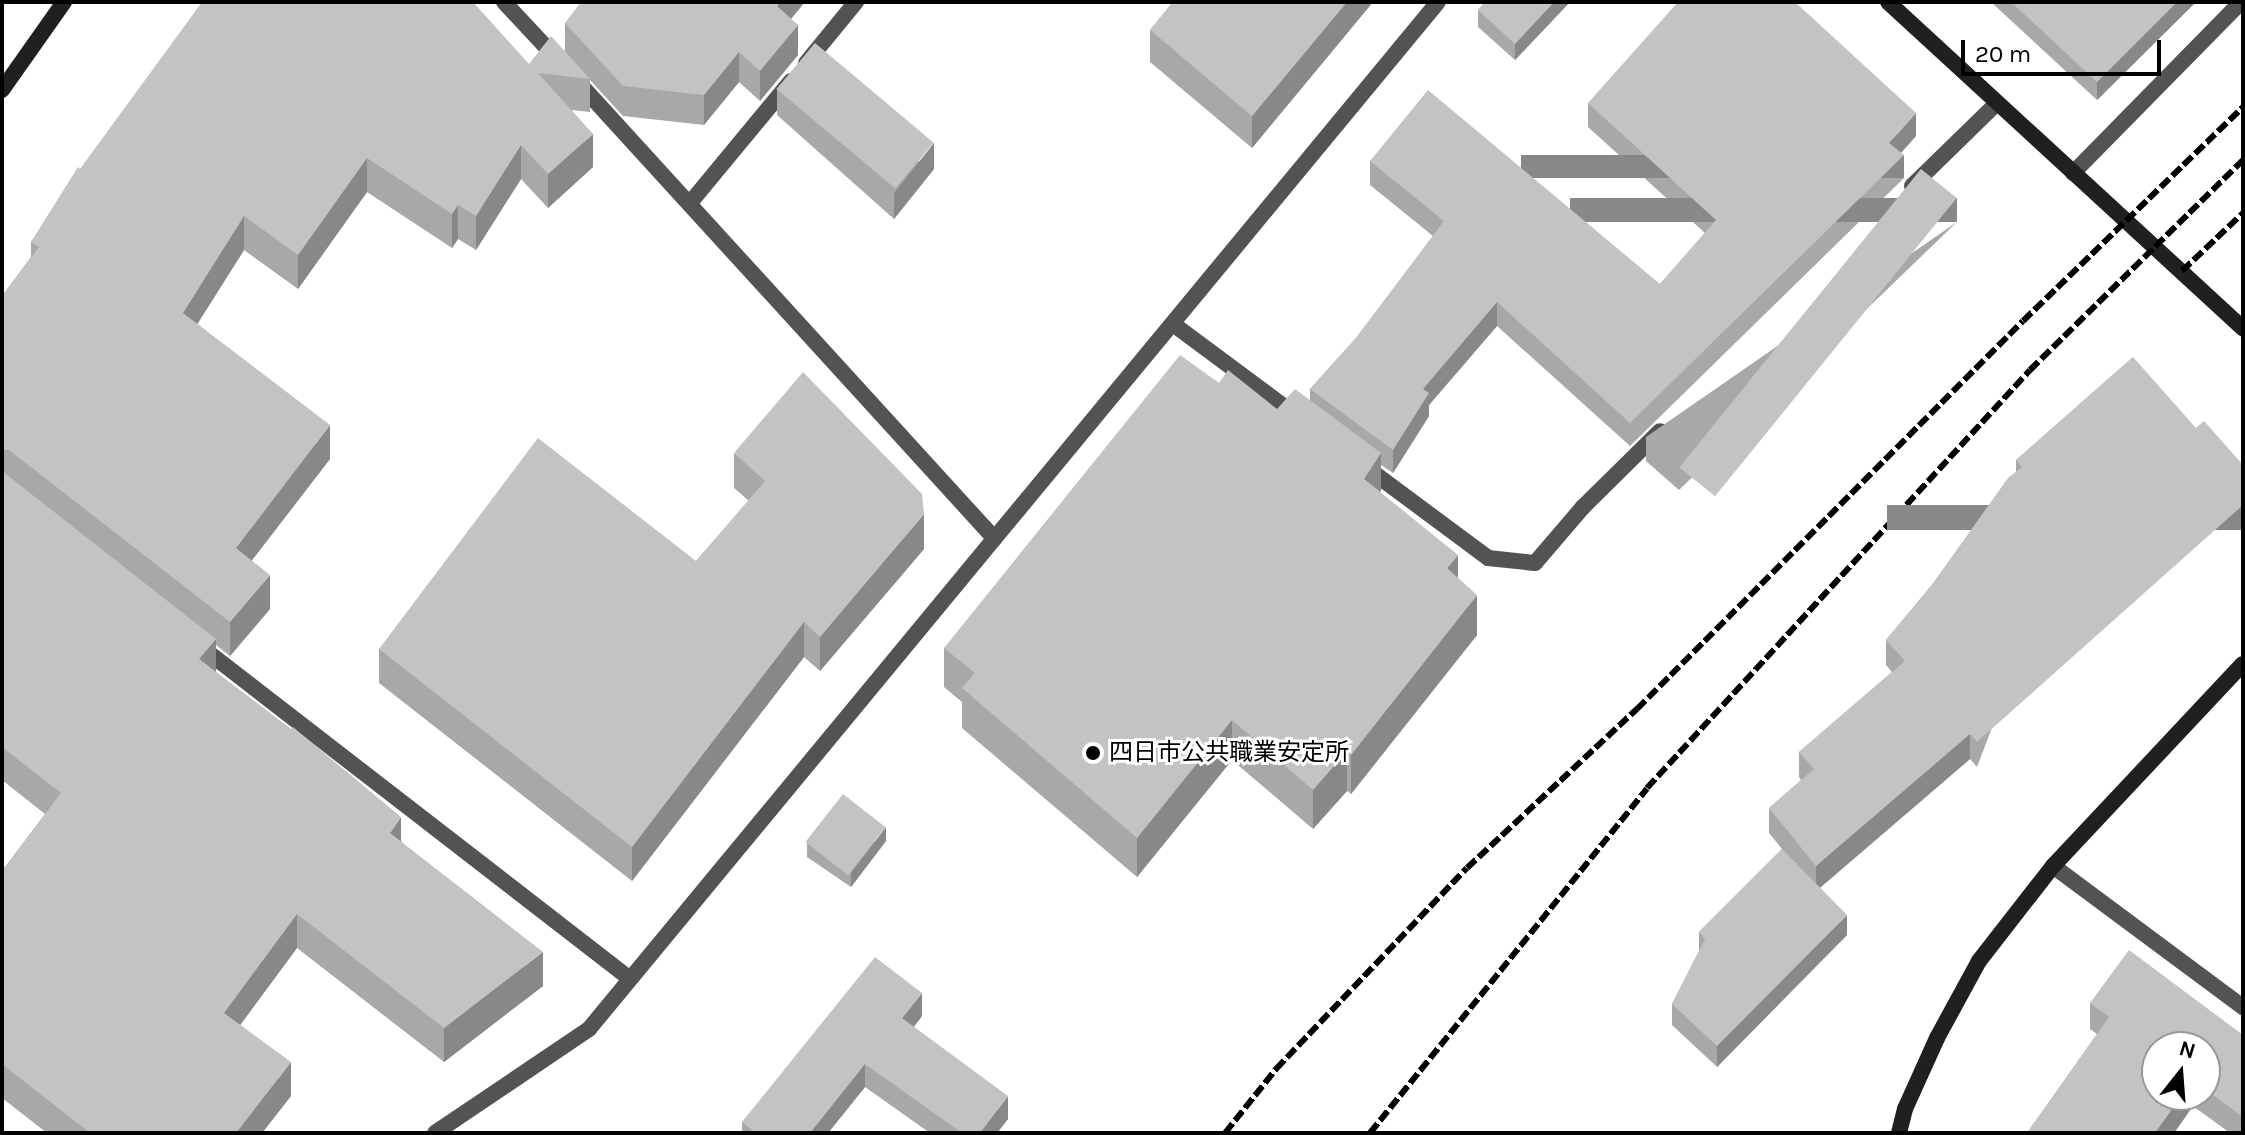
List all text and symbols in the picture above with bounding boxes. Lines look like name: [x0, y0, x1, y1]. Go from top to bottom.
scale bar: [1965, 24, 2165, 74]
text: 20 m: [1975, 40, 2031, 68]
place label: 四日市公共職業安定所: [1109, 739, 1349, 767]
marker: 四日市公共職業安定所: [1084, 744, 1102, 762]
north arrow: [2141, 1031, 2221, 1111]
text: N: [2176, 1035, 2199, 1065]

